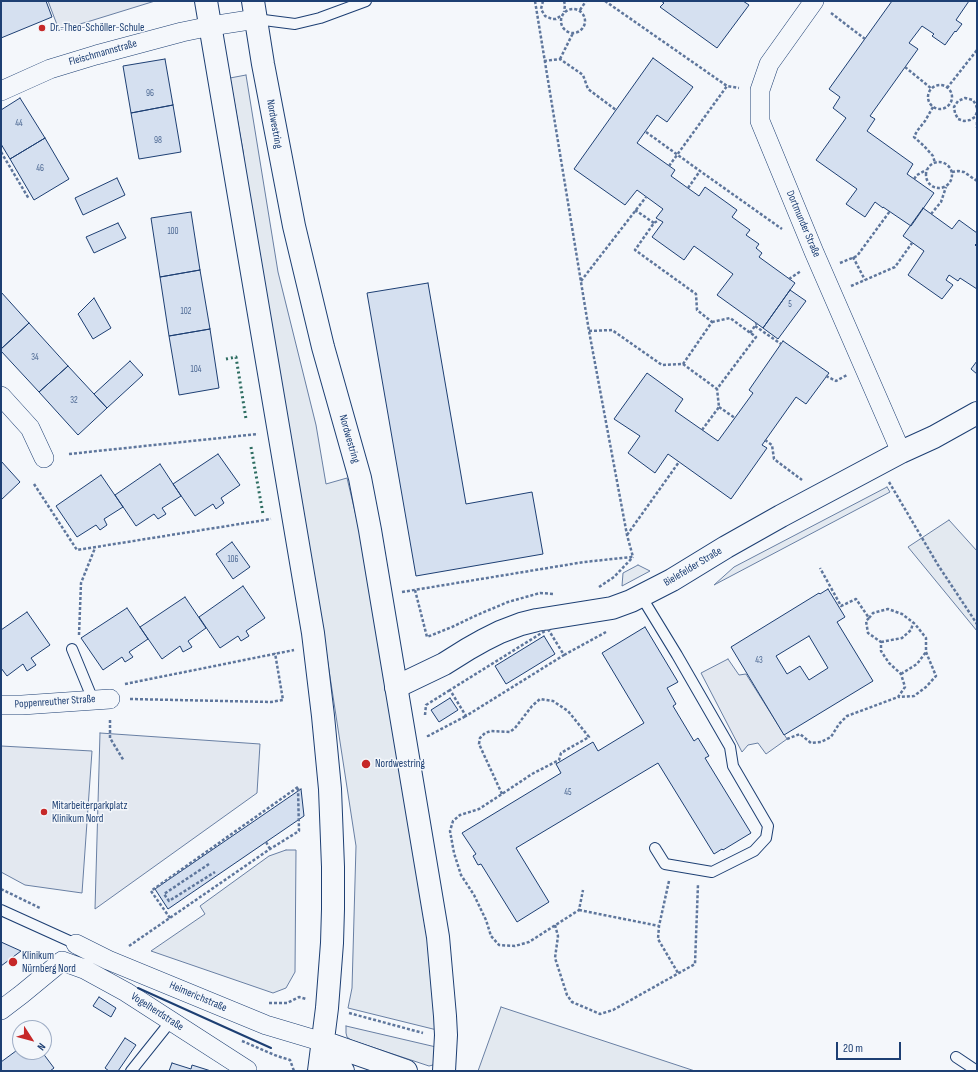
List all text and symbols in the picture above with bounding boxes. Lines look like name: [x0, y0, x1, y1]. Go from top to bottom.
place label: Dr.-Theo-Schöller-Schule: [50, 21, 144, 35]
marker: Dr.-Theo-Schöller-Schule: [37, 23, 47, 33]
street label: Fleischmannstraße: [68, 37, 138, 69]
house number: 96: [146, 89, 154, 99]
street label: Nordwestring: [263, 98, 285, 150]
house number: 44: [15, 119, 23, 129]
house number: 98: [154, 136, 162, 146]
house number: 46: [36, 164, 44, 174]
street label: Dortmunder Straße: [783, 189, 823, 259]
house number: 100: [167, 227, 179, 237]
house number: 5: [788, 300, 792, 310]
house number: 102: [181, 307, 191, 317]
house number: 34: [31, 353, 39, 363]
house number: 104: [191, 365, 201, 375]
house number: 32: [70, 396, 78, 406]
street label: Nordwestring: [336, 413, 362, 465]
street label: Bielefelder Straße: [662, 544, 724, 590]
house number: 106: [227, 555, 239, 565]
house number: 43: [755, 656, 763, 666]
street label: Poppenreuther Straße: [14, 693, 96, 711]
place label: Nordwestring: [375, 757, 425, 771]
marker: Nordwestring: [360, 758, 372, 770]
house number: 45: [564, 788, 572, 798]
place label: Mitarbeiterparkplatz Klinikum Nord: [52, 799, 128, 825]
marker: Mitarbeiterparkplatz Klinikum Nord: [39, 807, 49, 817]
place label: Klinikum Nürnberg Nord: [22, 949, 76, 975]
marker: Klinikum Nürnberg Nord: [7, 956, 19, 968]
street label: Heimerichstraße: [167, 979, 229, 1015]
street label: Vogelherdstraße: [128, 990, 186, 1034]
north arrow: [12, 1020, 52, 1060]
scale bar: [838, 1034, 903, 1060]
text: N: [34, 1041, 48, 1053]
text: 20 m: [843, 1041, 863, 1056]

